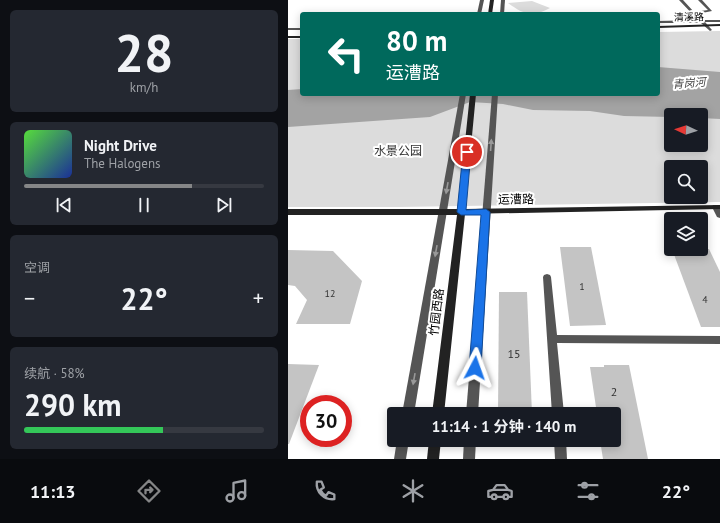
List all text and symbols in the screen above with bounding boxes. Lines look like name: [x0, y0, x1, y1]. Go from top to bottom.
street label: 清溪路: [674, 10, 704, 24]
text: 28: [115, 19, 173, 86]
text: 80 m: [386, 22, 447, 59]
icon: left: [320, 28, 372, 80]
text: 运漕路: [386, 61, 440, 84]
water label: 青岗河: [672, 75, 708, 91]
text: km/h: [130, 79, 158, 96]
north arrow: [664, 108, 708, 152]
map controls: [664, 108, 708, 256]
pin: [450, 135, 484, 169]
text: Night Drive: [84, 136, 157, 155]
one-way arrow: [487, 139, 494, 151]
icon: arrive: [456, 141, 478, 163]
park label: 水景公园: [374, 143, 422, 158]
text: The Halogens: [84, 155, 161, 172]
button: search: [664, 160, 708, 204]
one-way arrow: [444, 181, 450, 194]
street label: 运漕路: [498, 191, 534, 207]
icon: previous: [53, 194, 75, 216]
icon: pause: [133, 194, 155, 216]
icon: next: [213, 194, 235, 216]
button: layers: [664, 212, 708, 256]
one-way arrow: [433, 245, 439, 257]
text: 空调: [24, 259, 50, 276]
text: 22°: [120, 279, 168, 318]
house number: 1: [579, 280, 585, 293]
text: −: [24, 284, 35, 312]
text: +: [253, 284, 264, 312]
house number: 12: [325, 287, 335, 300]
street label: 竹园西路: [426, 287, 446, 337]
house number: 4: [702, 293, 708, 306]
house number: 15: [507, 346, 521, 361]
position arrow: [454, 347, 496, 389]
text: 续航 · 58%: [24, 365, 85, 382]
one-way arrow: [411, 373, 417, 385]
house number: 2: [611, 384, 617, 399]
text: 290 km: [24, 385, 122, 424]
speed limit sign: 30: [300, 395, 352, 447]
text: 11:14 · 1 分钟 · 140 m: [432, 417, 576, 436]
icon: directions: [135, 477, 163, 505]
icon: music: [223, 477, 251, 505]
icon: phone: [311, 477, 339, 505]
icon: climate: [399, 477, 427, 505]
icon: car: [486, 477, 514, 505]
icon: filters: [574, 477, 602, 505]
text: 11:13: [30, 480, 76, 503]
text: 22°: [662, 480, 690, 503]

